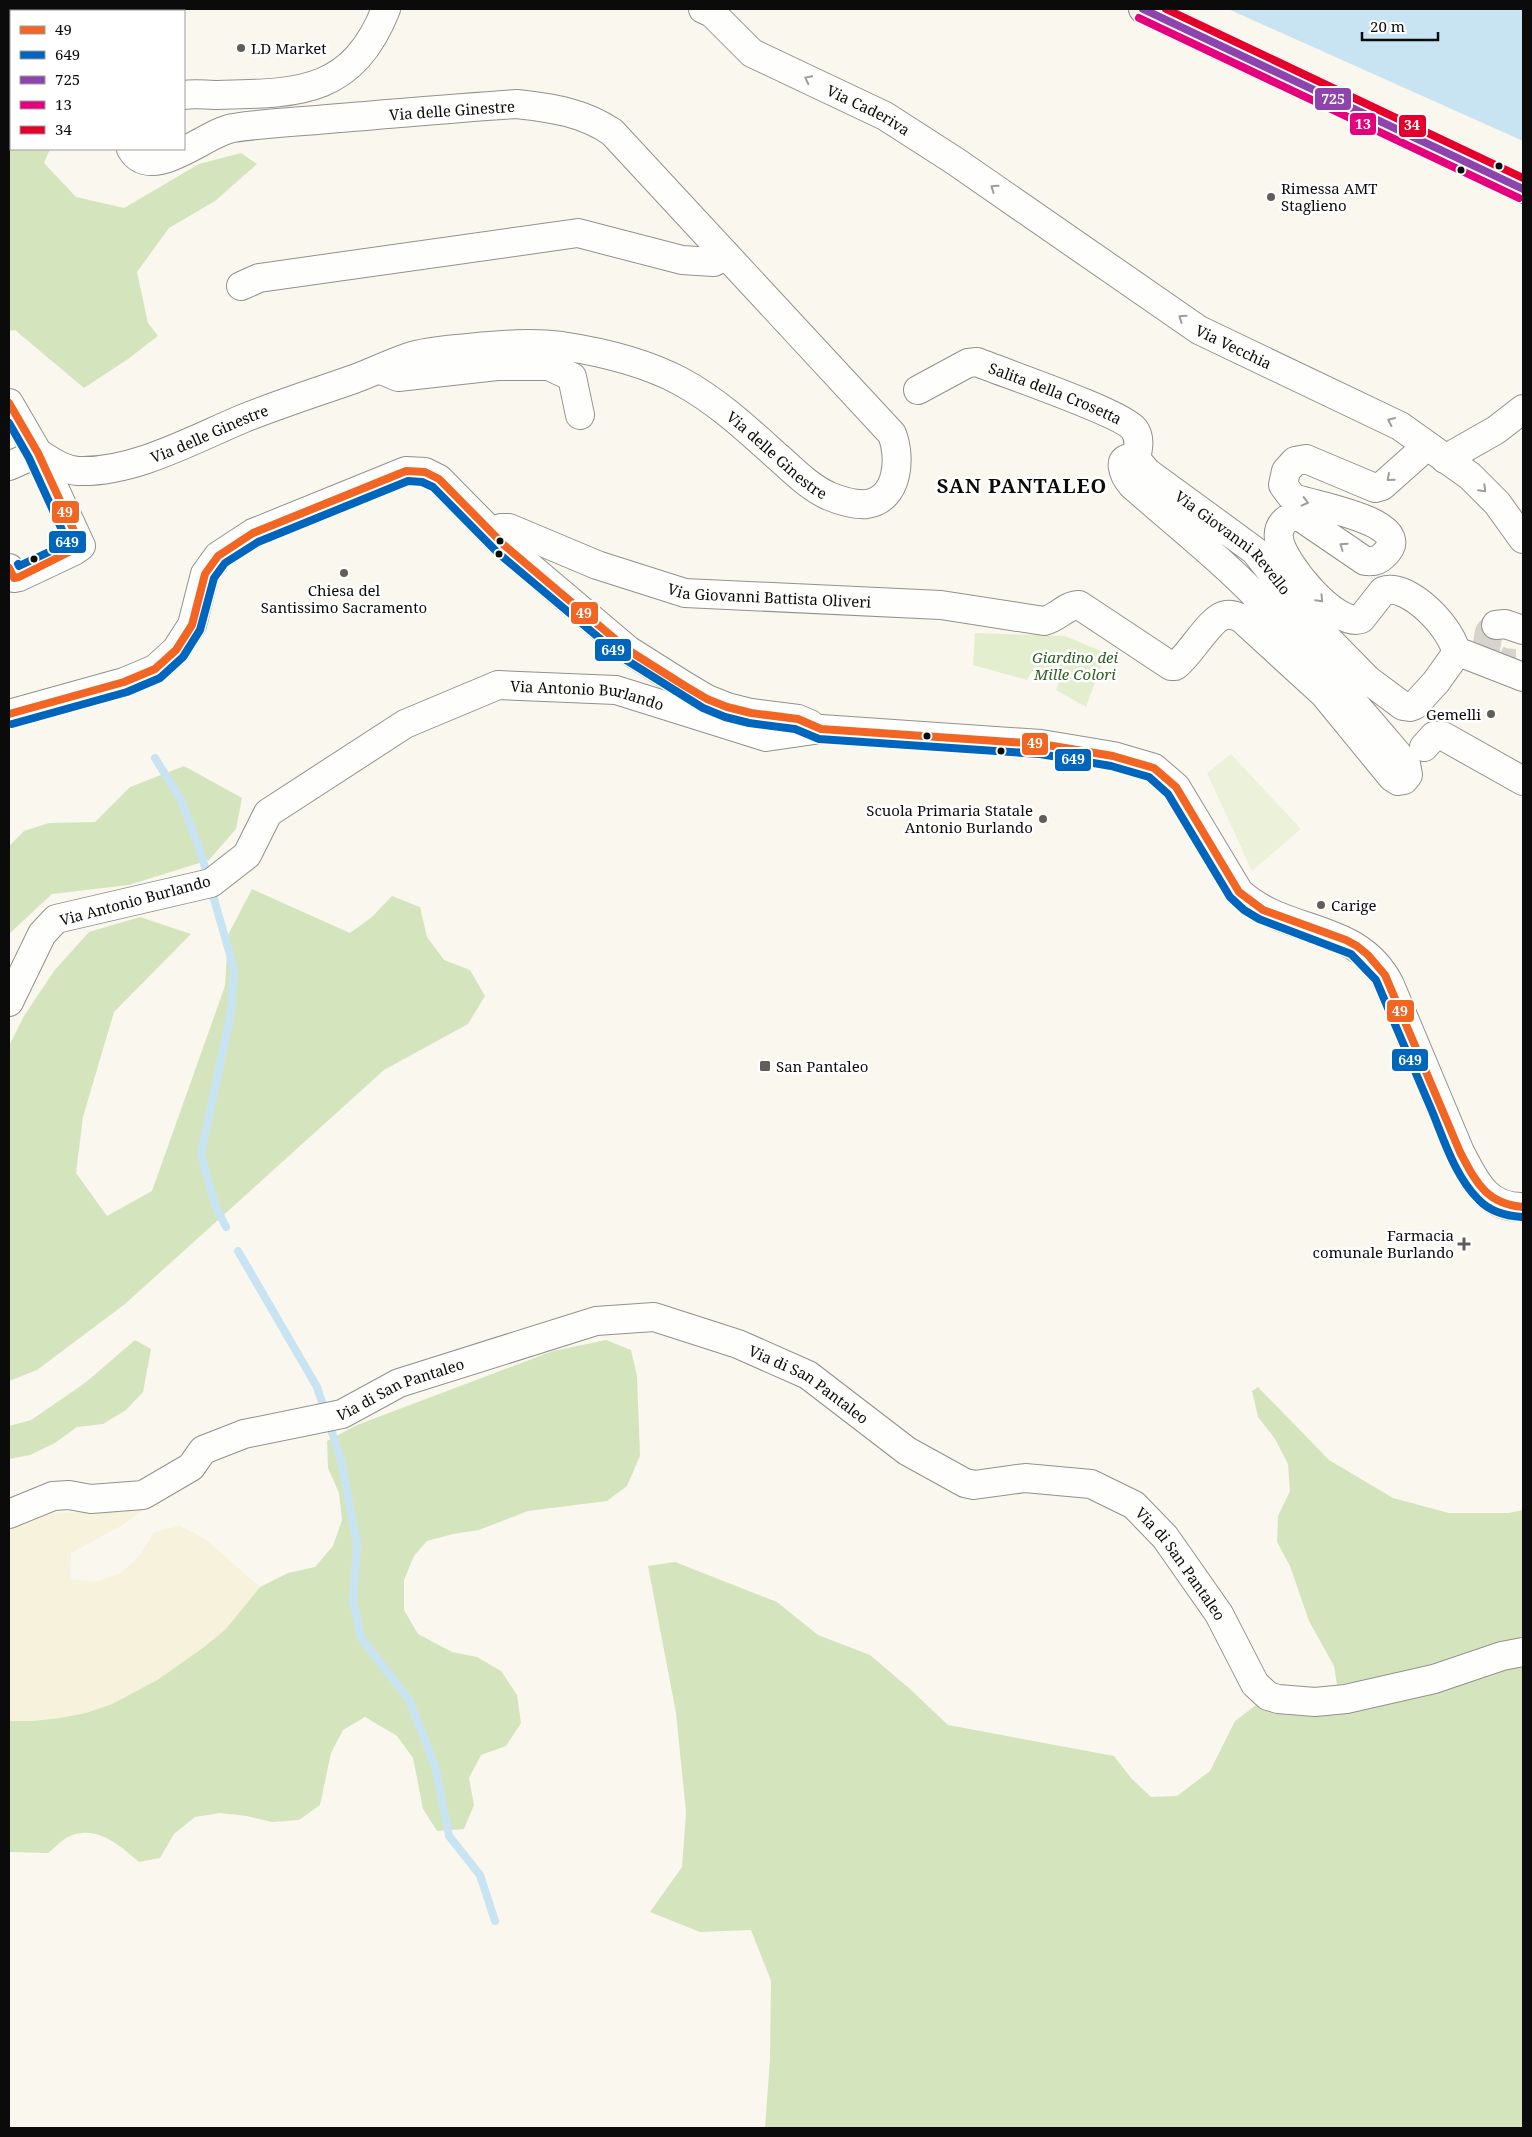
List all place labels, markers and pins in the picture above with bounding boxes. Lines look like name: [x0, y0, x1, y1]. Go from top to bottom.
place label: LD Market: [251, 38, 327, 58]
marker: LD Market: [235, 42, 247, 54]
unlabelled marker: [1494, 161, 1504, 171]
unlabelled marker: [1456, 165, 1466, 175]
place label: Rimessa AMT Staglieno: [1281, 178, 1378, 215]
marker: Rimessa AMT Staglieno: [1265, 191, 1277, 203]
unlabelled marker: [495, 536, 505, 546]
unlabelled marker: [494, 549, 504, 559]
unlabelled marker: [29, 554, 39, 564]
marker: Chiesa del Santissimo Sacramento: [338, 567, 350, 579]
place label: Chiesa del Santissimo Sacramento: [261, 580, 427, 617]
place label: Gemelli: [1426, 704, 1481, 724]
marker: Gemelli: [1485, 708, 1497, 720]
unlabelled marker: [922, 731, 932, 741]
unlabelled marker: [996, 746, 1006, 756]
place label: Scuola Primaria Statale Antonio Burlando: [866, 800, 1033, 837]
marker: Scuola Primaria Statale Antonio Burlando: [1037, 813, 1049, 825]
place label: Carige: [1331, 895, 1377, 915]
marker: Carige: [1315, 899, 1327, 911]
place label: San Pantaleo: [776, 1056, 868, 1076]
marker: San Pantaleo: [758, 1059, 772, 1073]
place label: Farmacia comunale Burlando: [1313, 1225, 1454, 1262]
marker: Farmacia comunale Burlando: [1458, 1238, 1470, 1250]

